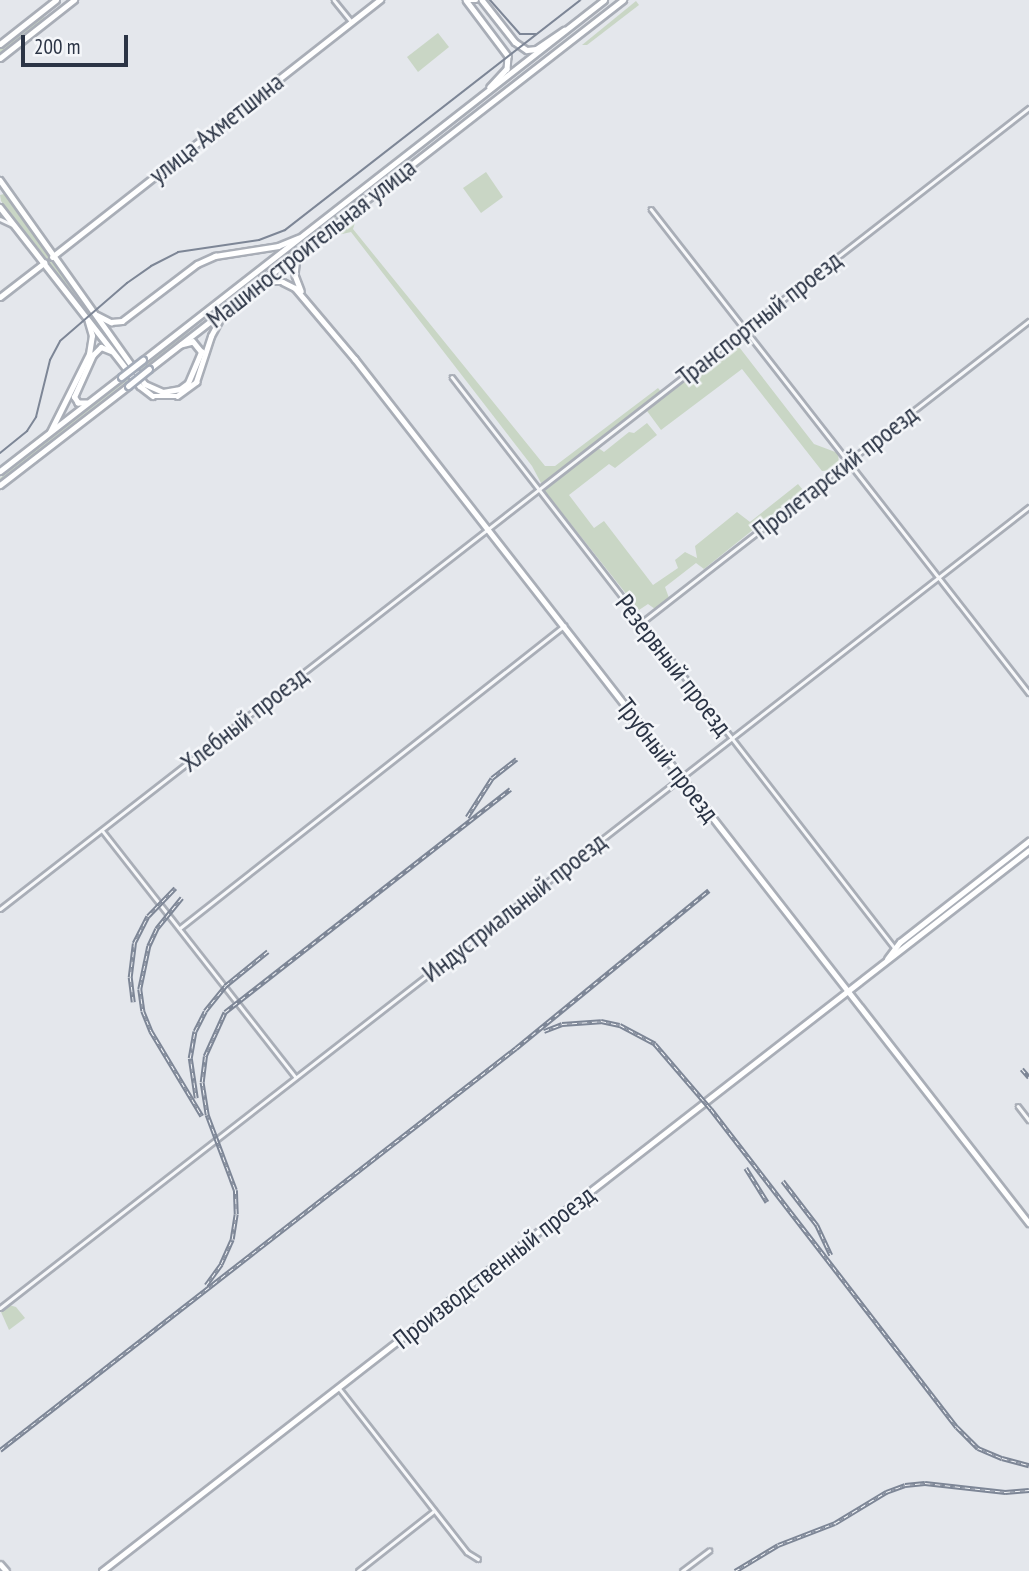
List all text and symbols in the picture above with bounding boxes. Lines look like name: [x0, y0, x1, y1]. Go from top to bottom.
scale bar: [24, 21, 131, 65]
text: 200 m: [34, 33, 80, 60]
street label: улица Ахметшина: [142, 66, 290, 190]
street label: Машиностроительная улица: [200, 152, 422, 334]
street label: Транспортный проезд: [670, 244, 848, 392]
street label: Пролетарский проезд: [747, 398, 923, 546]
street label: Резервный проезд: [609, 588, 739, 742]
street label: Хлебный проезд: [174, 660, 314, 778]
street label: Трубный проезд: [610, 692, 726, 828]
street label: Индустриальный проезд: [416, 826, 612, 988]
street label: Производственный проезд: [387, 1179, 601, 1355]

